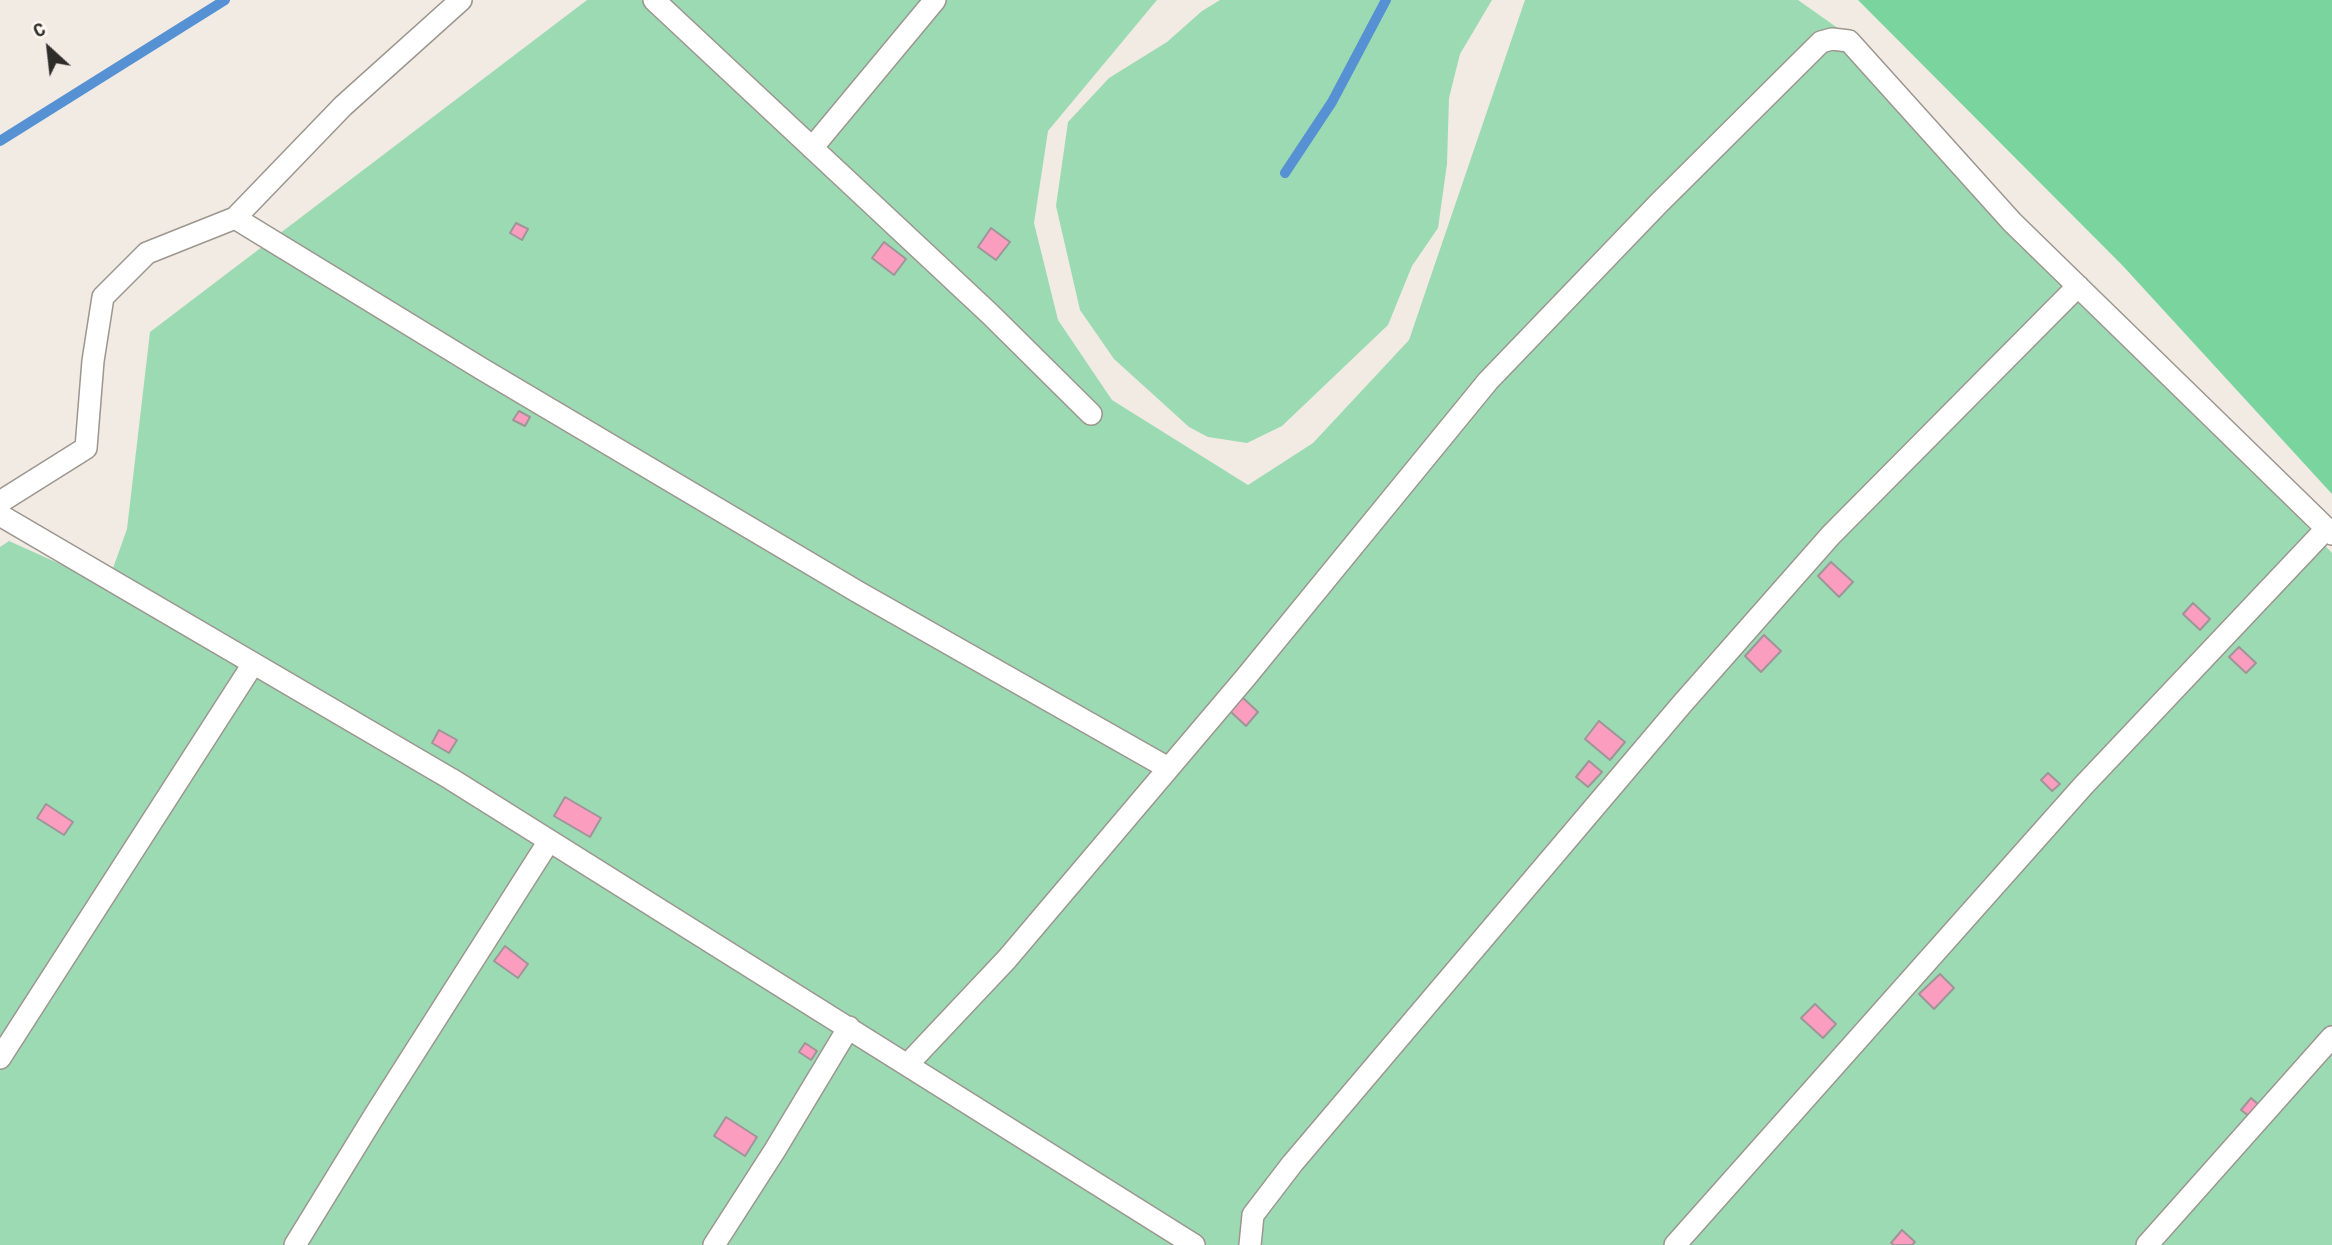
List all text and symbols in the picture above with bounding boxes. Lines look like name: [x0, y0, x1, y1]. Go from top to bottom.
north arrow: [14, 14, 84, 84]
text: С: [29, 17, 49, 43]

